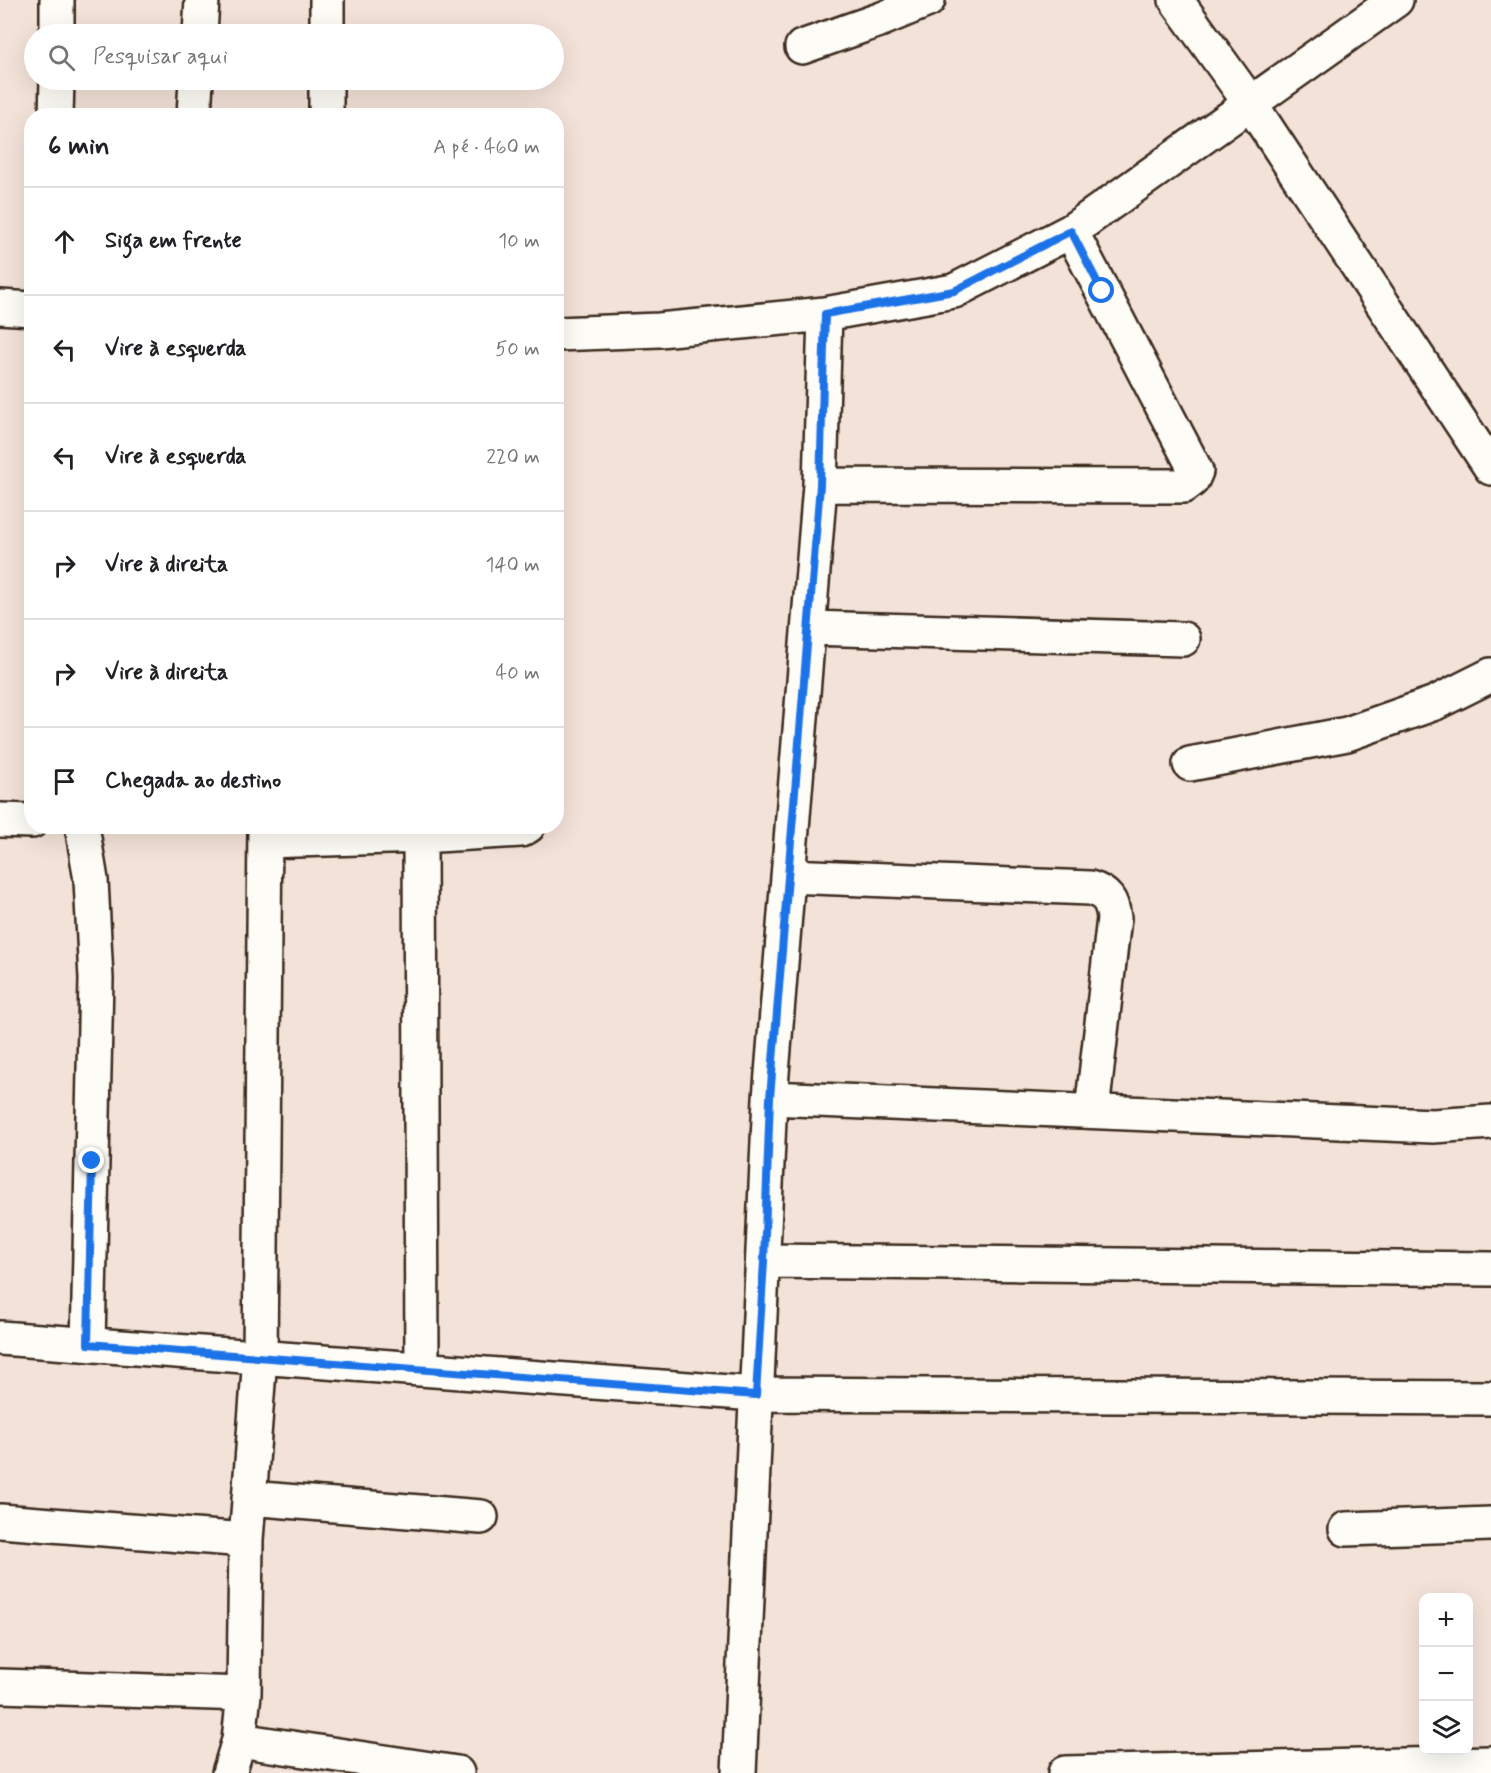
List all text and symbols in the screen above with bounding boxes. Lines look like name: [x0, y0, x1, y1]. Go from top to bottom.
search box: [24, 24, 564, 90]
icon: search: [45, 41, 78, 74]
text: Pesquisar aqui: [93, 43, 228, 71]
text: 6 min: [48, 130, 110, 164]
text: A pé · 460 m: [433, 134, 540, 161]
icon: ahead: [48, 225, 81, 258]
text: Siga em frente: [105, 227, 242, 255]
text: 10 m: [498, 228, 540, 255]
route start: [1088, 277, 1114, 303]
icon: left: [48, 333, 81, 366]
text: Vire à esquerda: [105, 335, 246, 363]
text: 50 m: [495, 336, 540, 363]
icon: left: [48, 441, 81, 474]
text: Vire à esquerda: [105, 443, 246, 471]
text: 220 m: [486, 444, 540, 471]
icon: right: [48, 549, 81, 582]
text: Vire à direita: [105, 551, 228, 579]
text: 140 m: [486, 552, 540, 579]
icon: right: [48, 657, 81, 690]
text: Vire à direita: [105, 659, 228, 687]
text: 40 m: [496, 660, 540, 687]
icon: arrive: [48, 765, 81, 798]
text: Chegada ao destino: [105, 767, 281, 795]
route end: [78, 1147, 104, 1173]
map controls: [1419, 1593, 1473, 1755]
button: +: [1419, 1593, 1473, 1647]
button: −: [1419, 1647, 1473, 1701]
button: layers: [1419, 1701, 1473, 1755]

